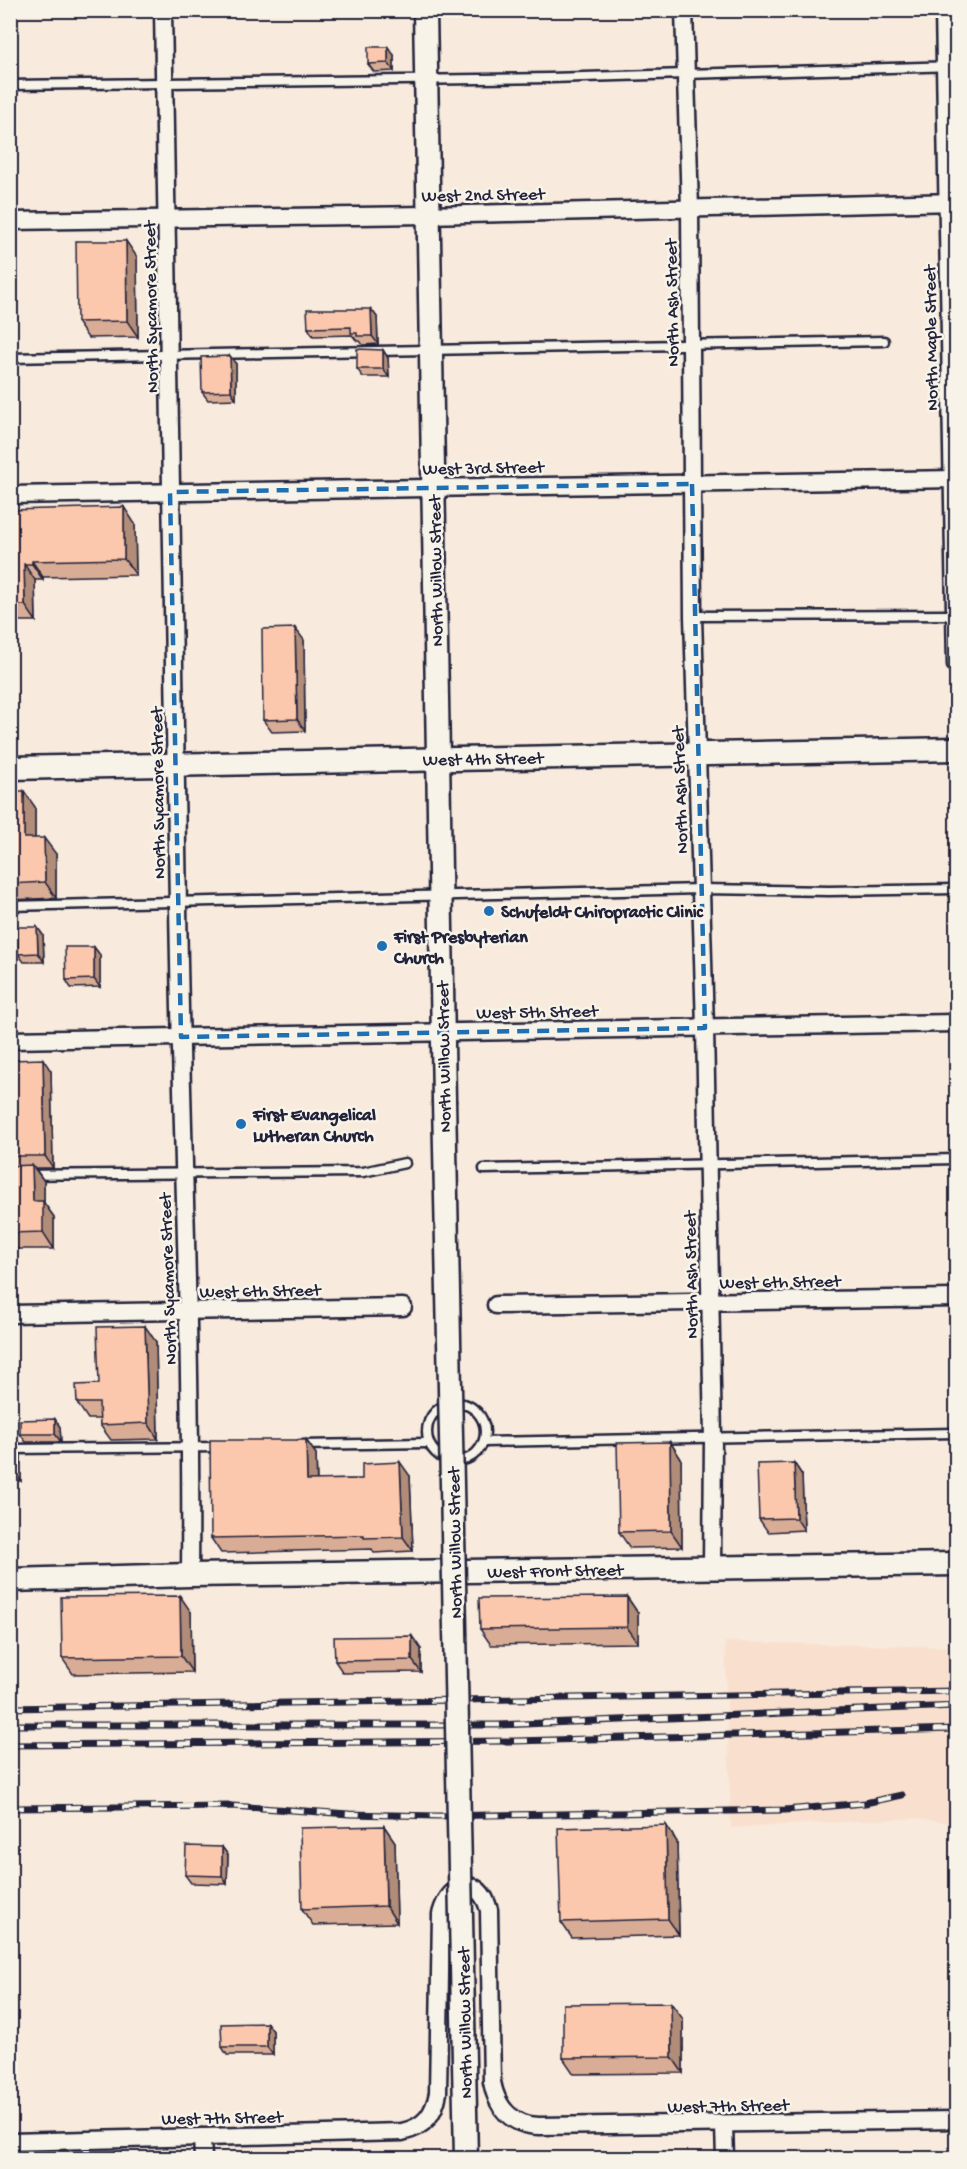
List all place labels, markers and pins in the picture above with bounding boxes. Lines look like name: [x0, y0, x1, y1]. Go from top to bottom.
place label: Schufeldt Chiropractic Clinic: [501, 903, 704, 924]
marker: Schufeldt Chiropractic Clinic: [482, 904, 496, 918]
place label: First Presbyterian Church: [393, 928, 528, 970]
marker: First Presbyterian Church: [375, 939, 389, 953]
place label: First Evangelical Lutheran Church: [252, 1106, 376, 1148]
marker: First Evangelical Lutheran Church: [234, 1117, 248, 1131]

